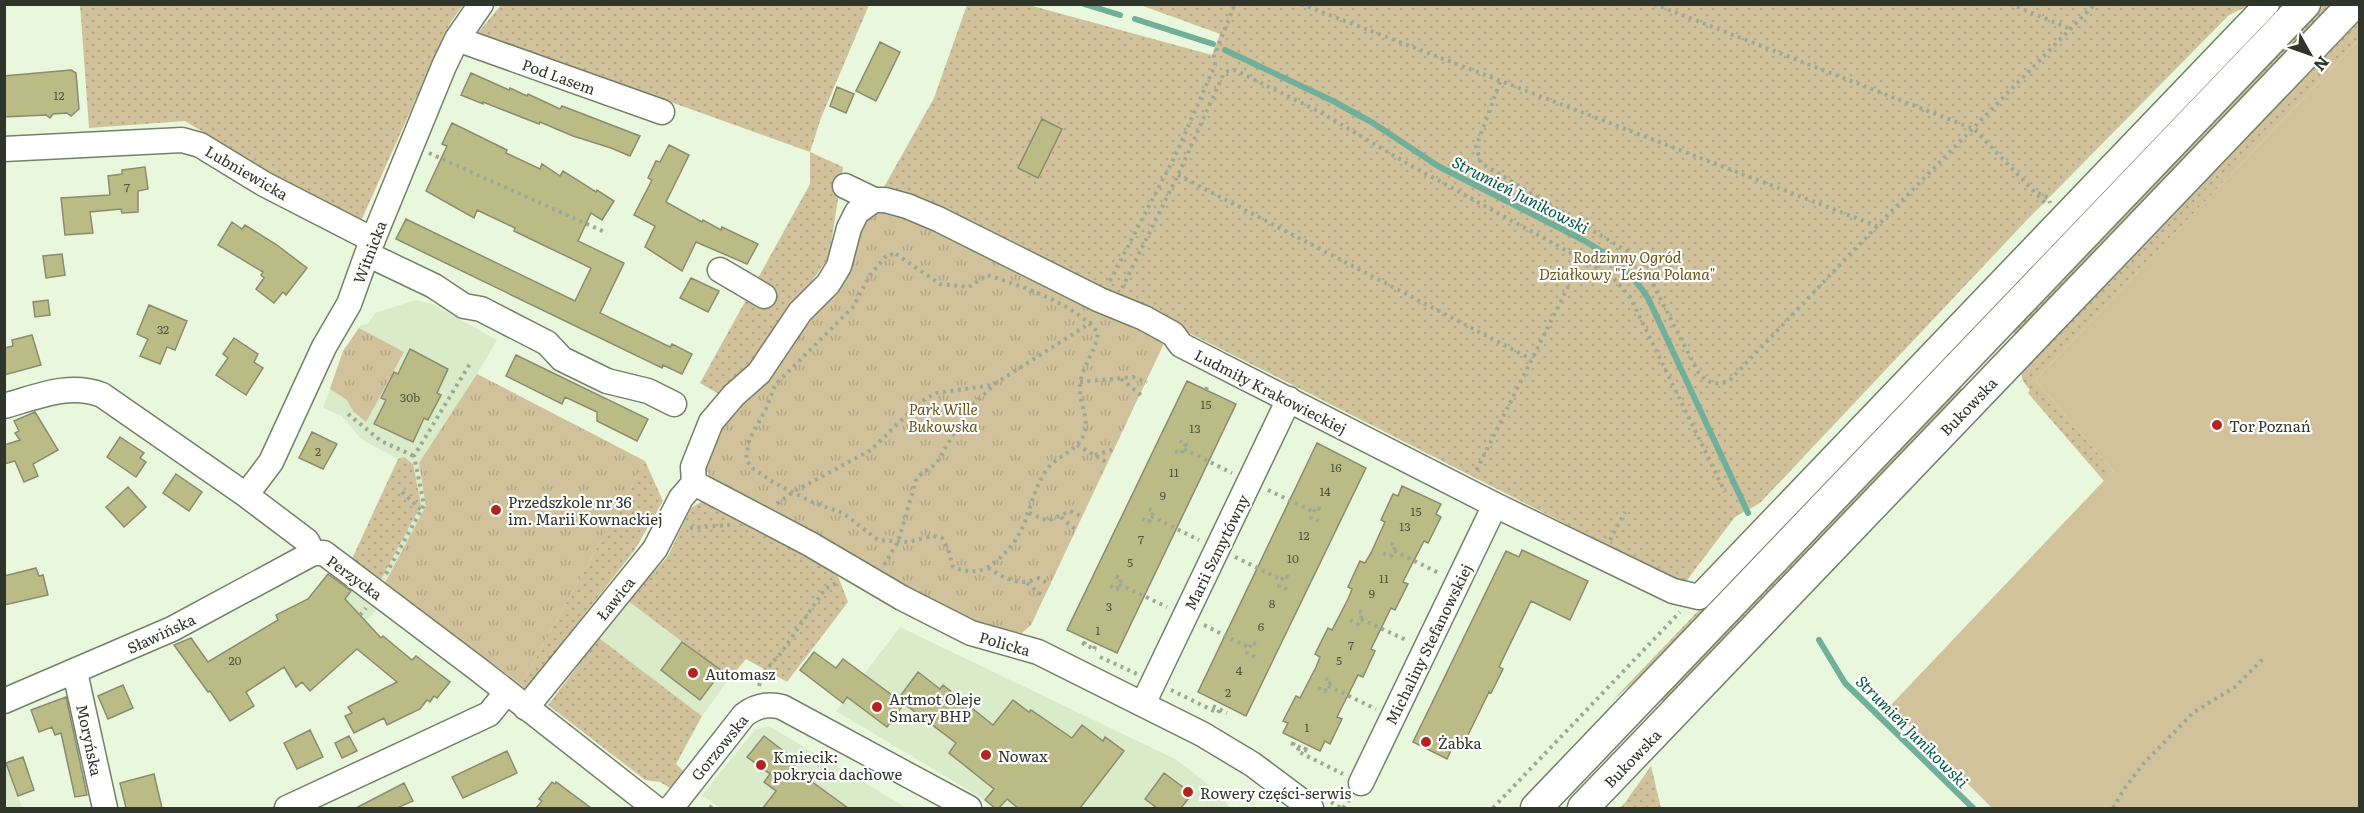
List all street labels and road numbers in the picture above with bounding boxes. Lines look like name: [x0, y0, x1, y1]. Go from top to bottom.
street label: Pod Lasem: [519, 52, 599, 100]
street label: Lubniewicka: [201, 139, 294, 206]
street label: Witnicka: [346, 216, 392, 287]
street label: Ludmiły Krakowieckiej: [1191, 343, 1351, 439]
street label: Bukowska: [1934, 371, 2003, 441]
street label: Marii Szmytówny: [1178, 490, 1254, 614]
street label: Perzycka: [322, 549, 388, 606]
street label: Michaliny Stefanowskiej: [1379, 559, 1477, 729]
street label: Ławica: [590, 570, 640, 625]
street label: Sławińska: [123, 607, 200, 659]
street label: Policka: [977, 625, 1034, 662]
street label: Moryńska: [71, 702, 109, 779]
street label: Gorzowska: [685, 708, 754, 785]
street label: Bukowska: [1598, 723, 1667, 793]

